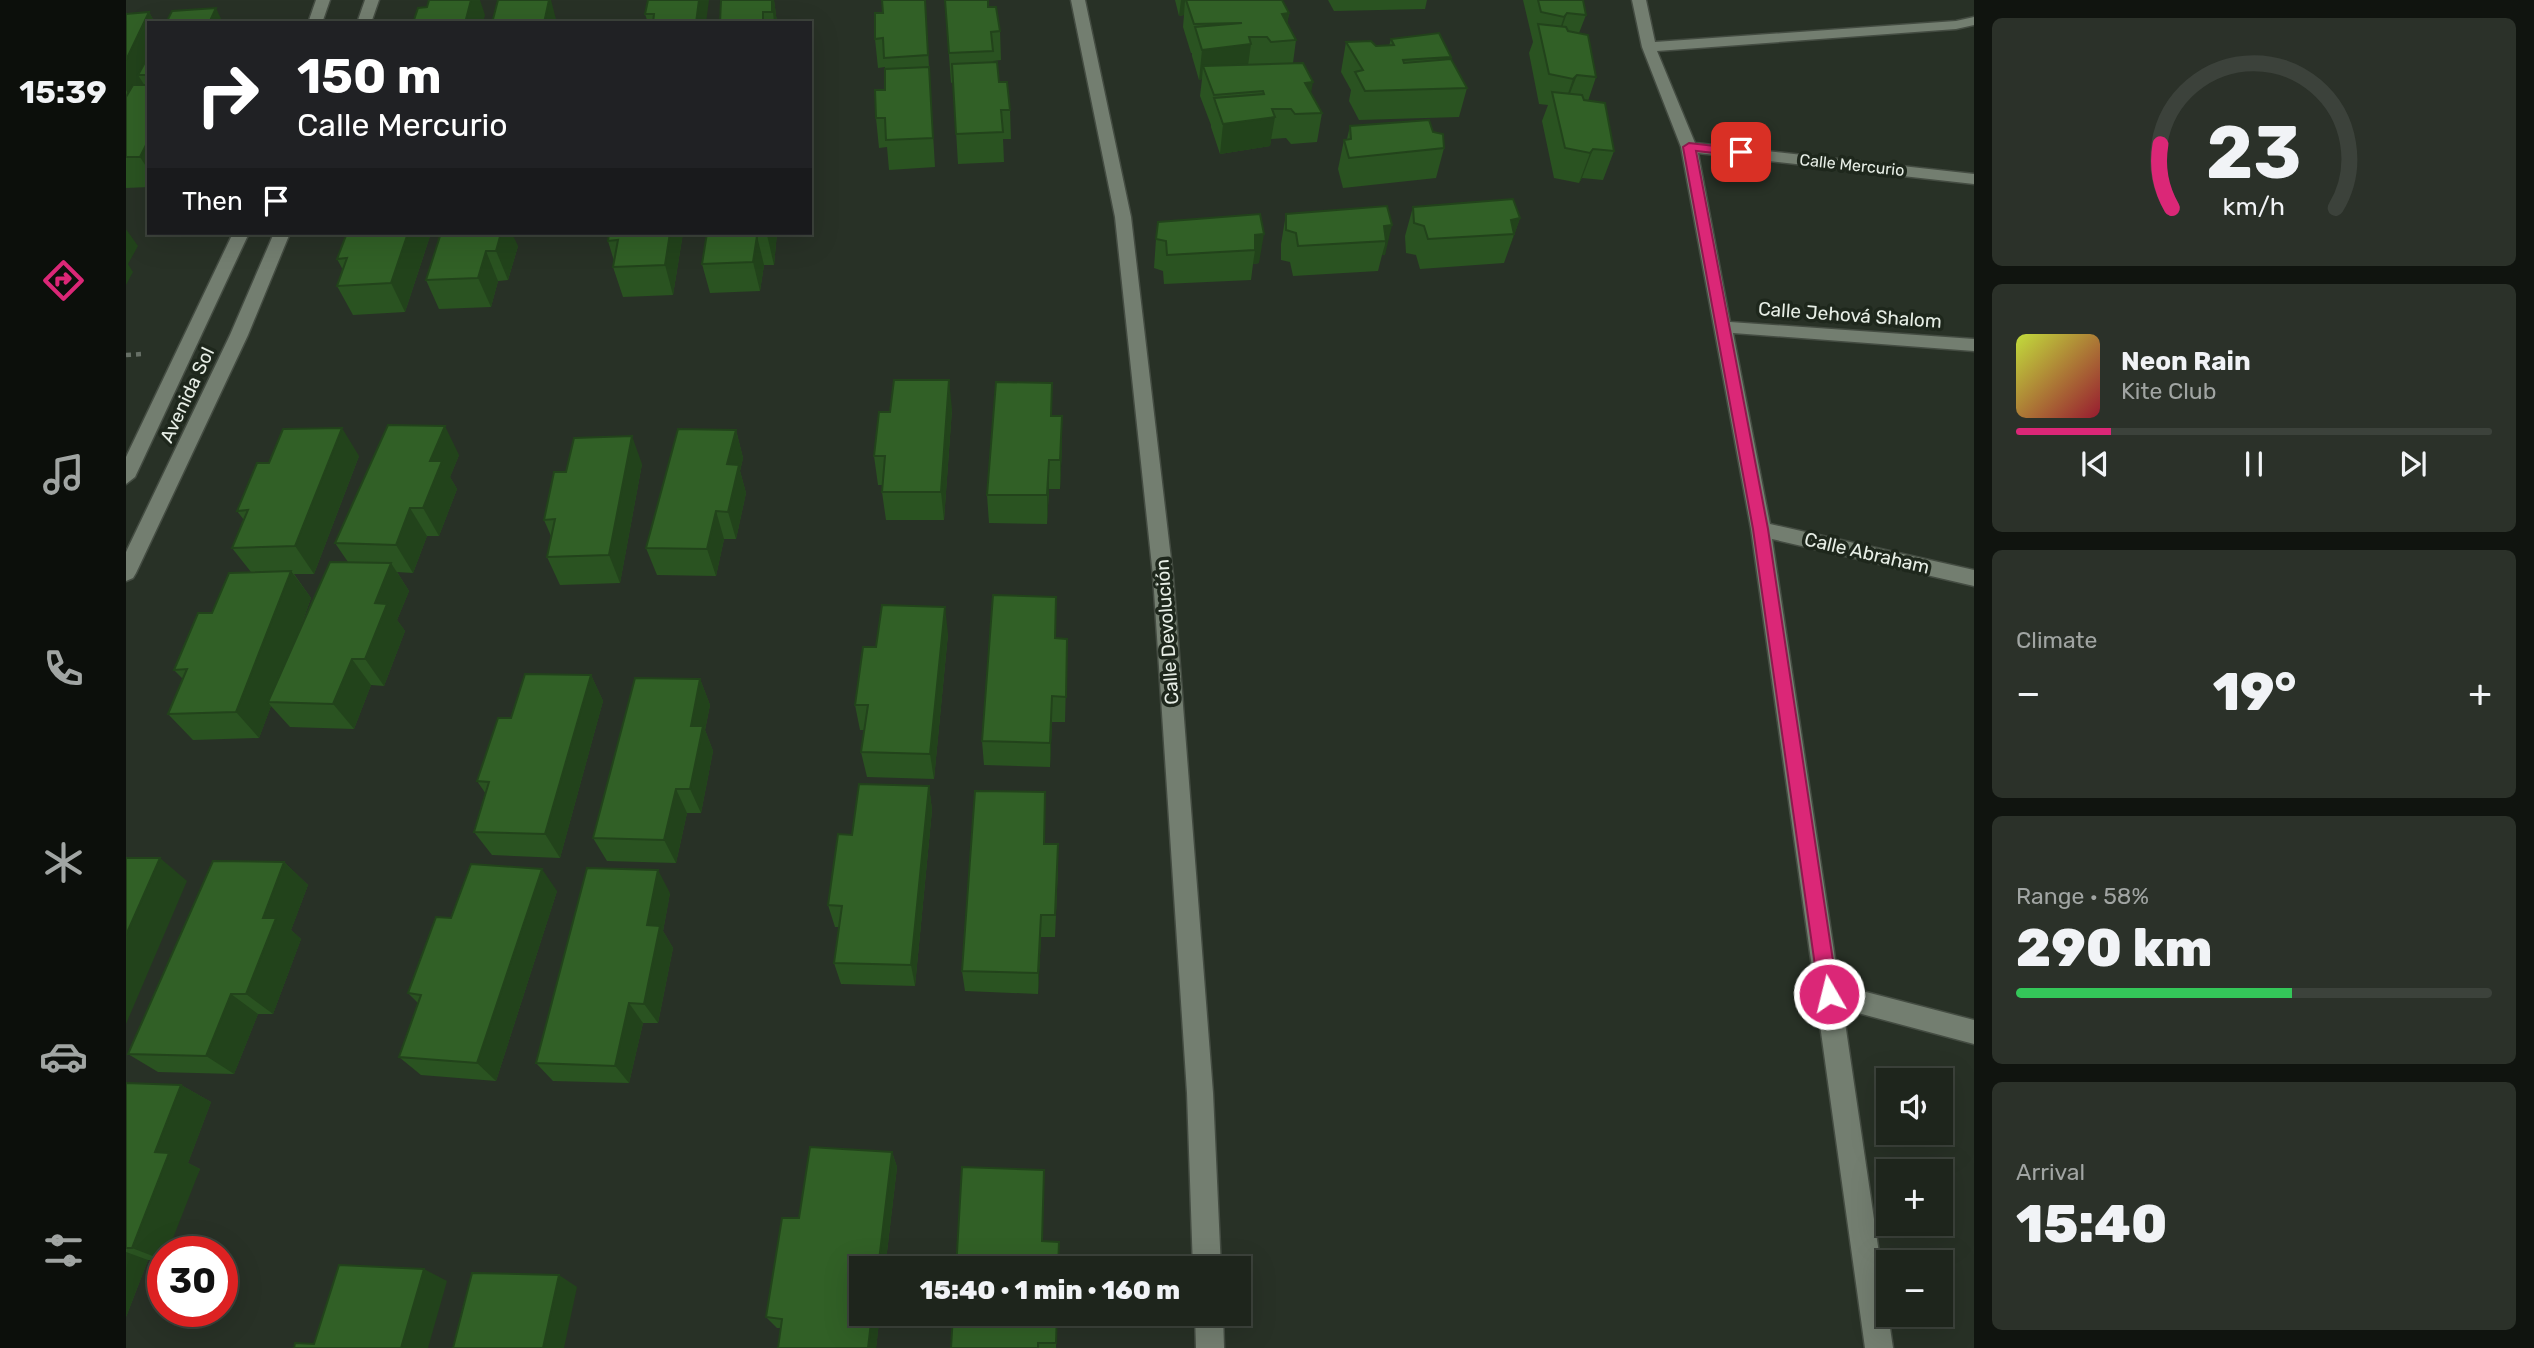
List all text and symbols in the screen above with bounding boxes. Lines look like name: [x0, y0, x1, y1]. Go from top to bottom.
text: 150 m: [297, 47, 442, 105]
icon: right: [182, 49, 273, 140]
text: 15:39: [19, 73, 107, 111]
text: Calle Mercurio: [297, 106, 508, 144]
text: 23: [2206, 110, 2302, 196]
pin: [1711, 122, 1771, 182]
icon: arrive: [1722, 133, 1760, 171]
street label: Calle Mercurio: [1799, 150, 1905, 180]
icon: arrive: [257, 182, 295, 220]
text: Then: [182, 186, 243, 217]
text: km/h: [2223, 192, 2285, 221]
icon: directions: [39, 256, 88, 305]
street label: Calle Jehová Shalom: [1757, 297, 1943, 333]
street label: Avenida Sol: [155, 344, 219, 446]
text: Neon Rain: [2121, 346, 2251, 377]
text: Kite Club: [2121, 377, 2216, 405]
icon: previous: [2076, 445, 2114, 483]
icon: pause: [2235, 445, 2273, 483]
icon: next: [2394, 445, 2432, 483]
icon: music: [39, 450, 88, 499]
street label: Calle Abraham: [1802, 527, 1932, 579]
street label: Calle Devolución: [1150, 559, 1184, 705]
text: Climate: [2016, 626, 2097, 654]
icon: phone: [39, 644, 88, 693]
text: 19°: [2213, 661, 2296, 723]
text: −: [2016, 670, 2041, 716]
text: +: [2468, 670, 2492, 716]
icon: climate: [39, 838, 88, 887]
text: Range · 58%: [2016, 882, 2149, 910]
text: 290 km: [2016, 917, 2213, 979]
position arrow: [1792, 957, 1866, 1031]
icon: car: [39, 1032, 88, 1081]
map controls: [1876, 1068, 1953, 1327]
button: sound: [1876, 1068, 1953, 1145]
text: Arrival: [2016, 1158, 2085, 1186]
button: +: [1876, 1159, 1953, 1236]
text: 15:40: [2016, 1193, 2167, 1255]
icon: filters: [39, 1226, 88, 1275]
speed limit sign: 30: [147, 1236, 238, 1327]
button: −: [1876, 1250, 1953, 1327]
text: 15:40 · 1 min · 160 m: [920, 1275, 1180, 1306]

